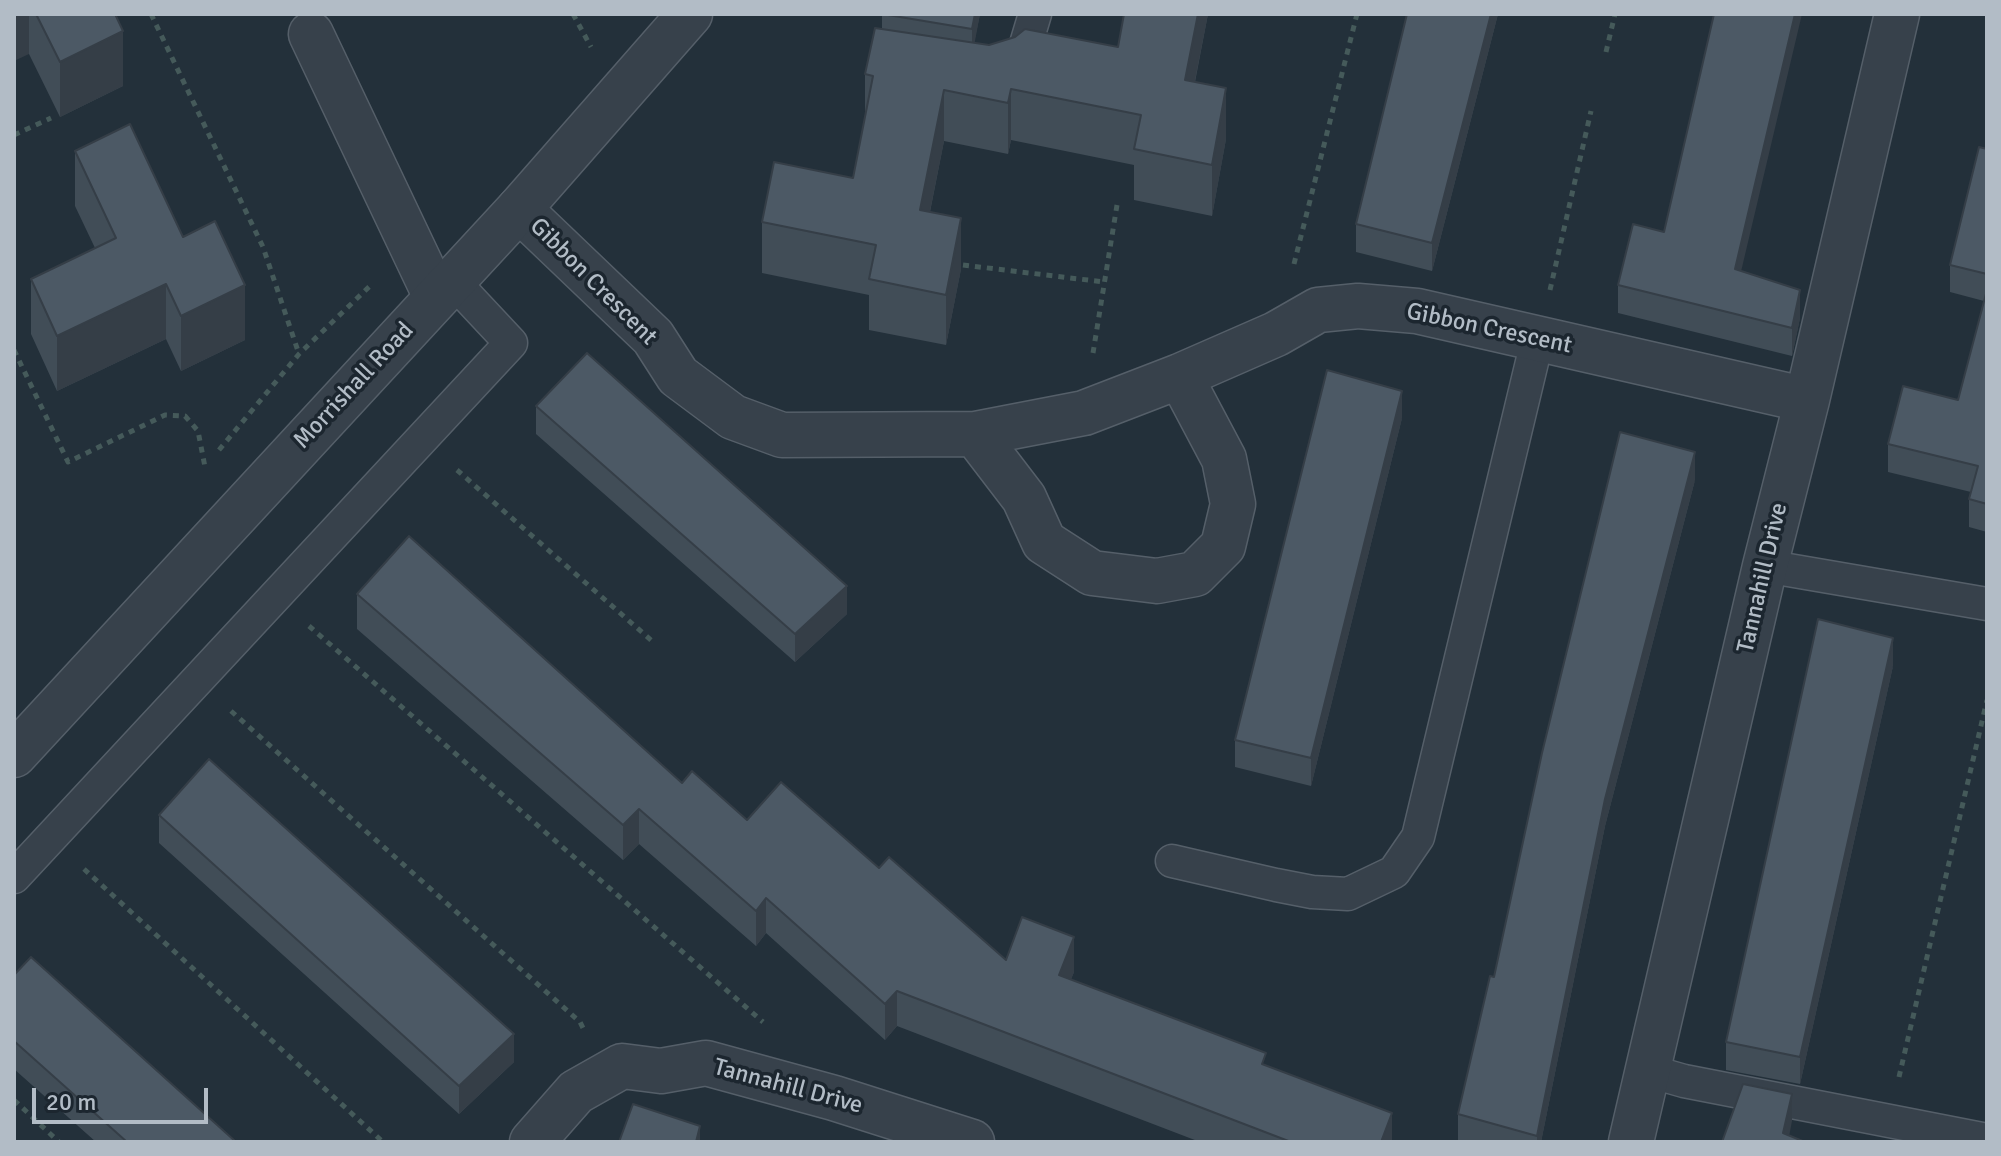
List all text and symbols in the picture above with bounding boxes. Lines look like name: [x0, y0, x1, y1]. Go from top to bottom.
street label: Gibbon Crescent: [523, 212, 663, 352]
street label: Gibbon Crescent: [1404, 297, 1574, 361]
street label: Morrishall Road: [288, 317, 420, 455]
street label: Tannahill Drive: [1732, 500, 1794, 656]
street label: Tannahill Drive: [710, 1053, 866, 1121]
scale bar: [36, 1072, 212, 1122]
text: 20 m: [46, 1087, 96, 1117]

